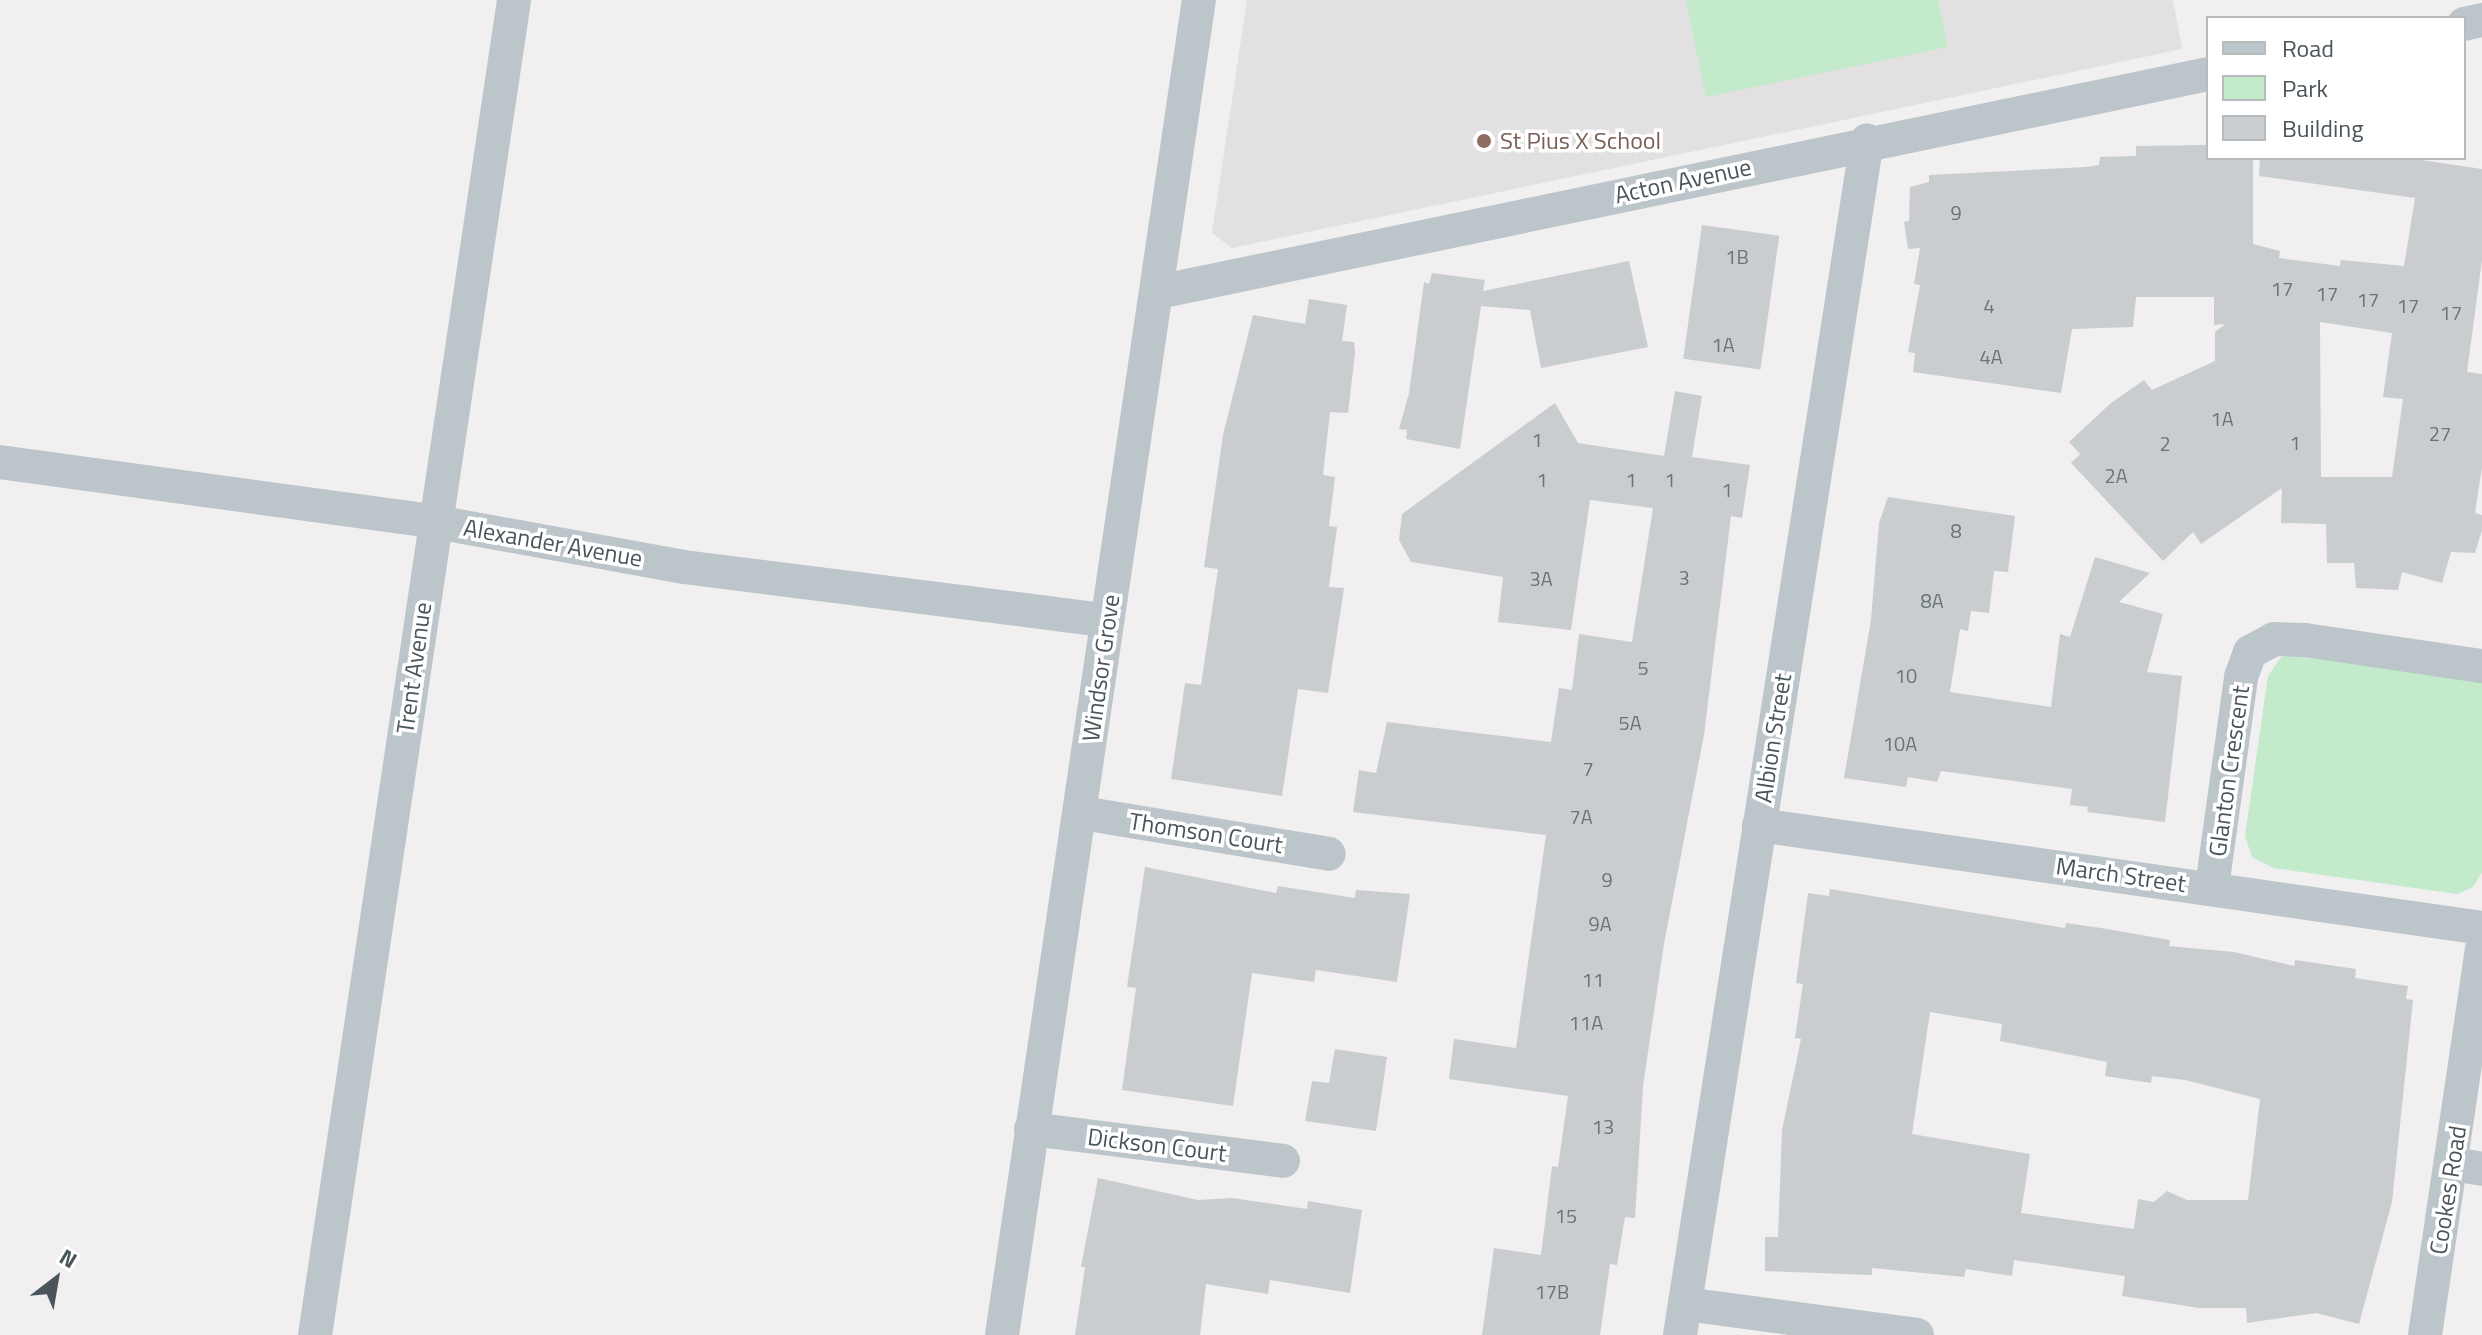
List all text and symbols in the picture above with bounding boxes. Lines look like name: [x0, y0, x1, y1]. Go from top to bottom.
legend: [2206, 16, 2466, 160]
text: Road: [2282, 30, 2334, 66]
text: Park: [2282, 70, 2328, 106]
text: Building: [2282, 110, 2364, 146]
place label: St Pius X School: [1500, 127, 1661, 155]
marker: St Pius X School: [1475, 132, 1493, 150]
street label: Acton Avenue: [1612, 152, 1754, 210]
house number: 9: [1950, 200, 1962, 224]
house number: 1B: [1725, 244, 1749, 268]
house number: 17: [2271, 276, 2293, 300]
house number: 17: [2316, 281, 2338, 305]
house number: 17: [2357, 287, 2379, 311]
house number: 4: [1983, 293, 1995, 317]
house number: 17: [2397, 293, 2419, 317]
house number: 17: [2440, 300, 2462, 324]
house number: 1A: [1711, 332, 1735, 356]
house number: 4A: [1979, 344, 2003, 368]
house number: 1A: [2210, 406, 2234, 430]
house number: 27: [2429, 421, 2451, 445]
house number: 1: [1531, 427, 1543, 451]
house number: 1: [2289, 430, 2301, 454]
house number: 2: [2159, 431, 2171, 455]
house number: 2A: [2104, 463, 2128, 487]
house number: 1: [1536, 467, 1548, 491]
house number: 1: [1625, 467, 1637, 491]
house number: 1: [1664, 467, 1676, 491]
house number: 1: [1721, 477, 1733, 501]
street label: Alexander Avenue: [461, 513, 645, 573]
house number: 8: [1950, 518, 1962, 542]
house number: 3: [1678, 565, 1690, 589]
house number: 3A: [1529, 566, 1553, 590]
house number: 8A: [1920, 588, 1944, 612]
street label: Windsor Grove: [1076, 593, 1126, 743]
street label: Trent Avenue: [391, 600, 437, 736]
house number: 5: [1637, 655, 1649, 679]
house number: 10: [1895, 663, 1917, 687]
street label: Albion Street: [1749, 671, 1797, 805]
street label: Glanton Crescent: [2203, 684, 2255, 858]
house number: 5A: [1618, 710, 1642, 734]
house number: 10A: [1883, 731, 1917, 755]
house number: 7: [1582, 756, 1594, 780]
house number: 7A: [1569, 804, 1593, 828]
street label: Thomson Court: [1127, 807, 1285, 859]
street label: March Street: [2054, 852, 2188, 898]
house number: 9: [1601, 867, 1613, 891]
house number: 9A: [1588, 911, 1612, 935]
house number: 11: [1582, 967, 1604, 991]
house number: 11A: [1569, 1010, 1603, 1034]
house number: 13: [1592, 1114, 1614, 1138]
street label: Dickson Court: [1086, 1122, 1228, 1168]
street label: Cookes Road: [2424, 1124, 2472, 1256]
house number: 15: [1555, 1203, 1577, 1227]
north arrow: [16, 1239, 96, 1319]
text: N: [53, 1240, 84, 1277]
house number: 17B: [1535, 1279, 1569, 1303]

